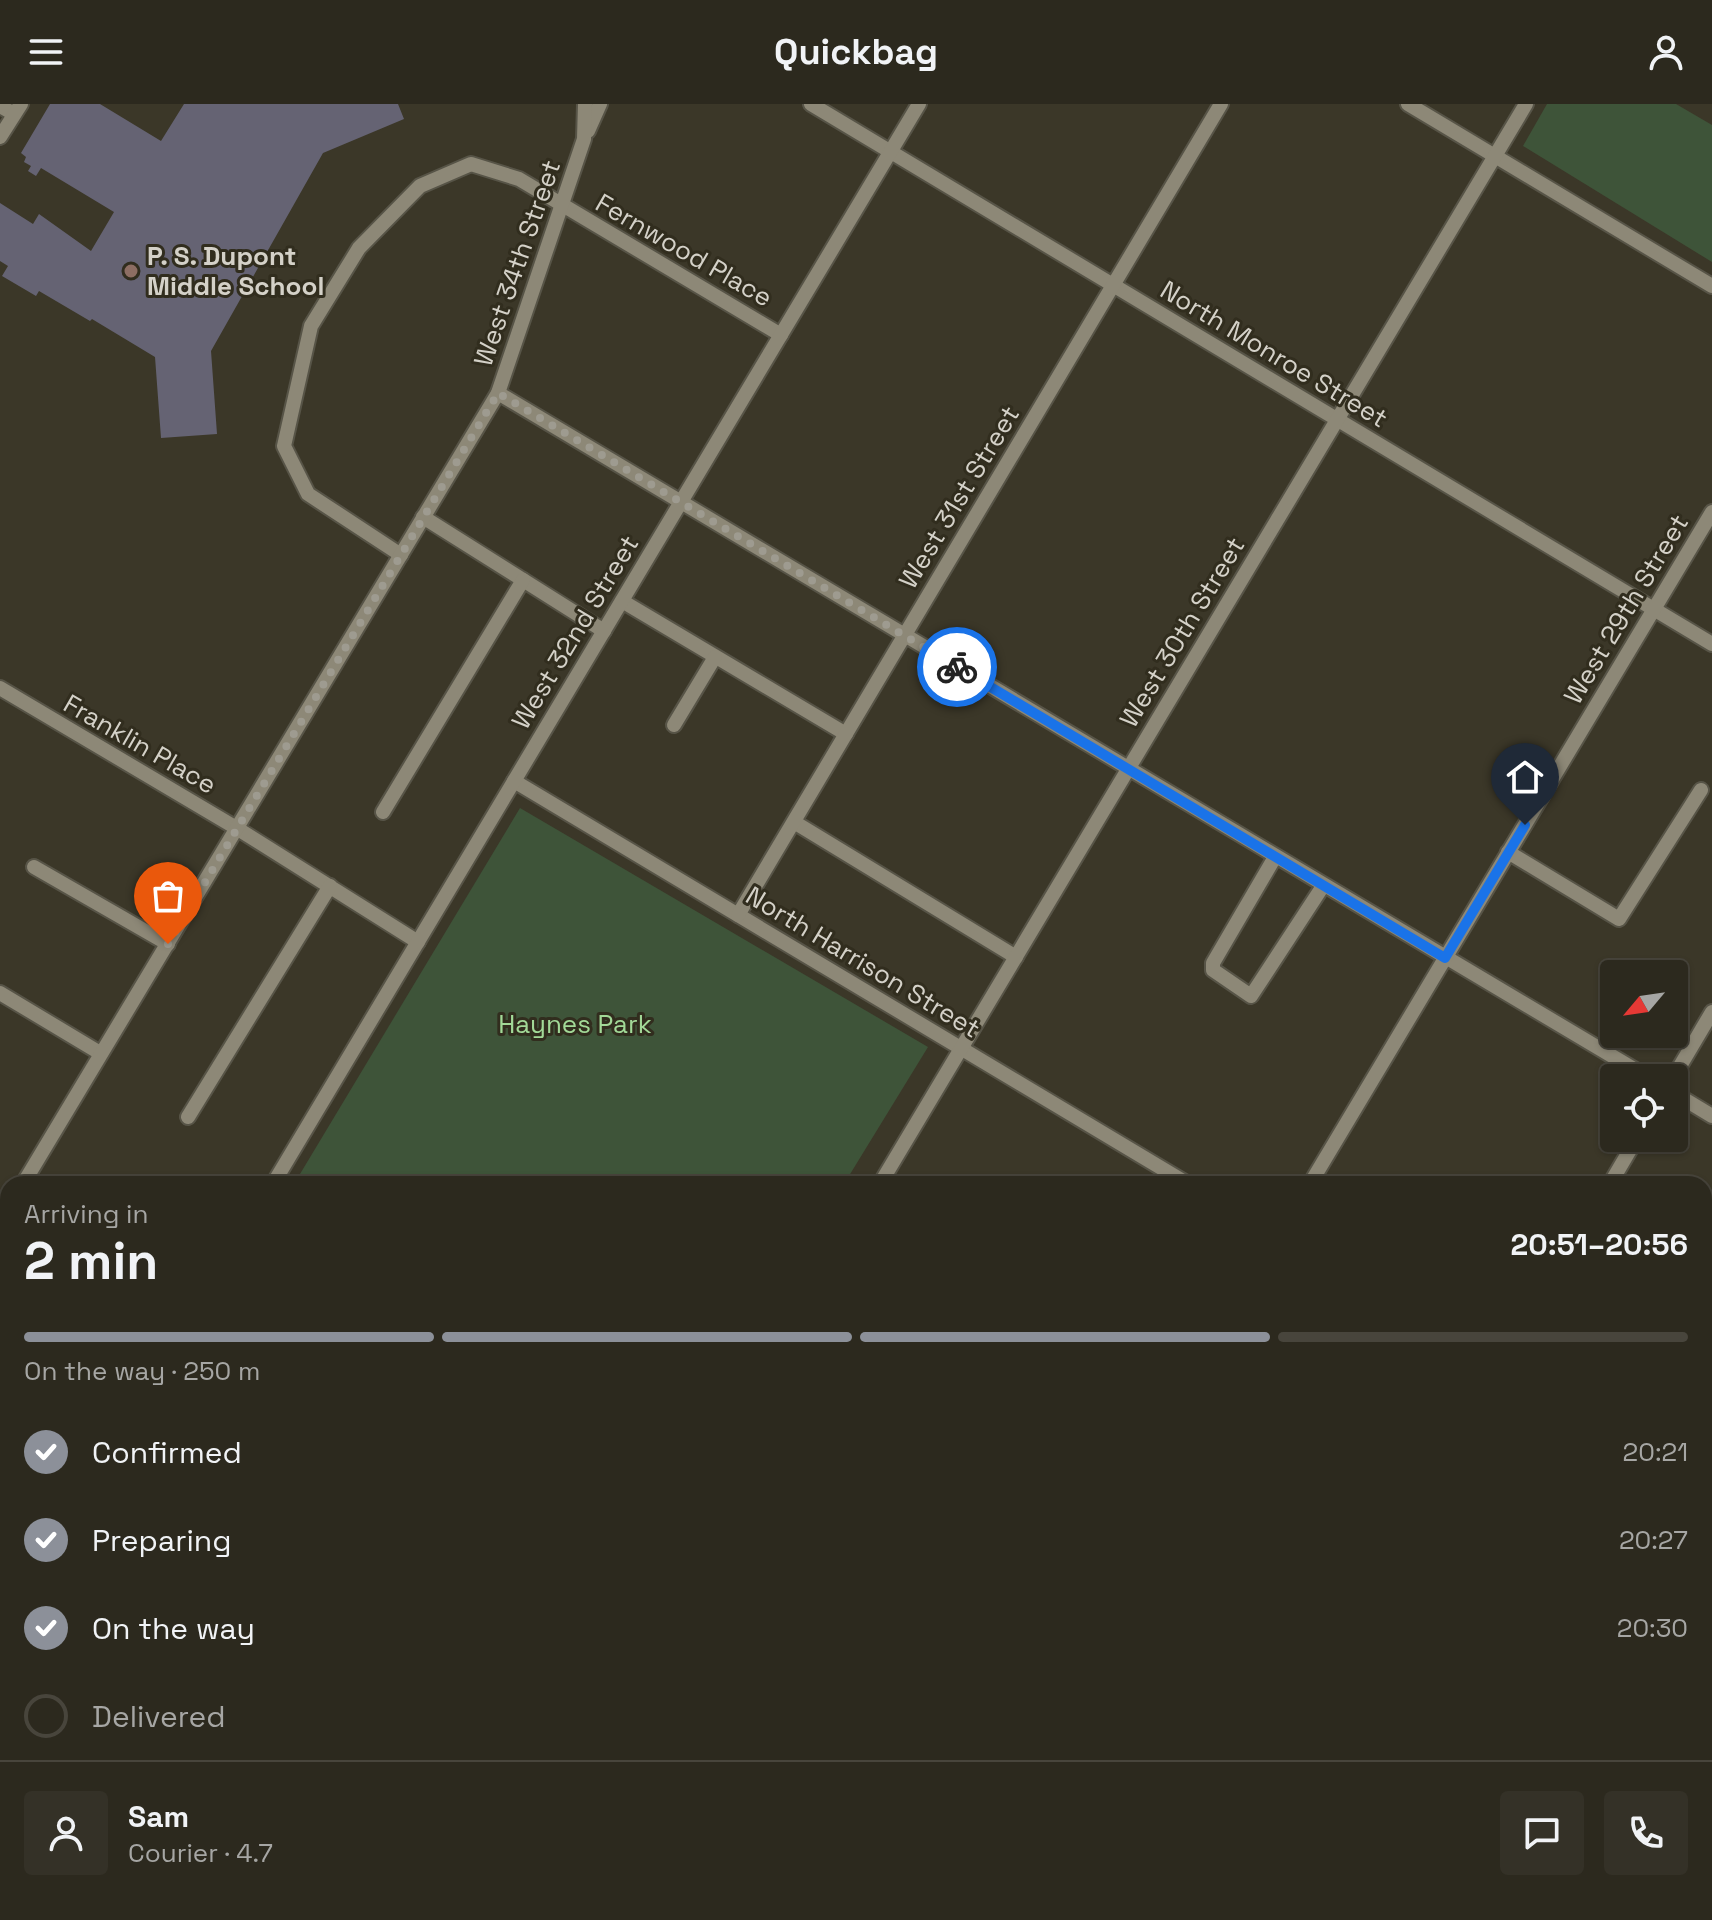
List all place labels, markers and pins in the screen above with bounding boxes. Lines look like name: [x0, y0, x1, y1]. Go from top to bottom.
place label: P. S. Dupont Middle School: [147, 239, 324, 303]
marker: P. S. Dupont Middle School: [122, 262, 140, 280]
pin: [1491, 743, 1559, 825]
pin: [134, 862, 202, 944]

